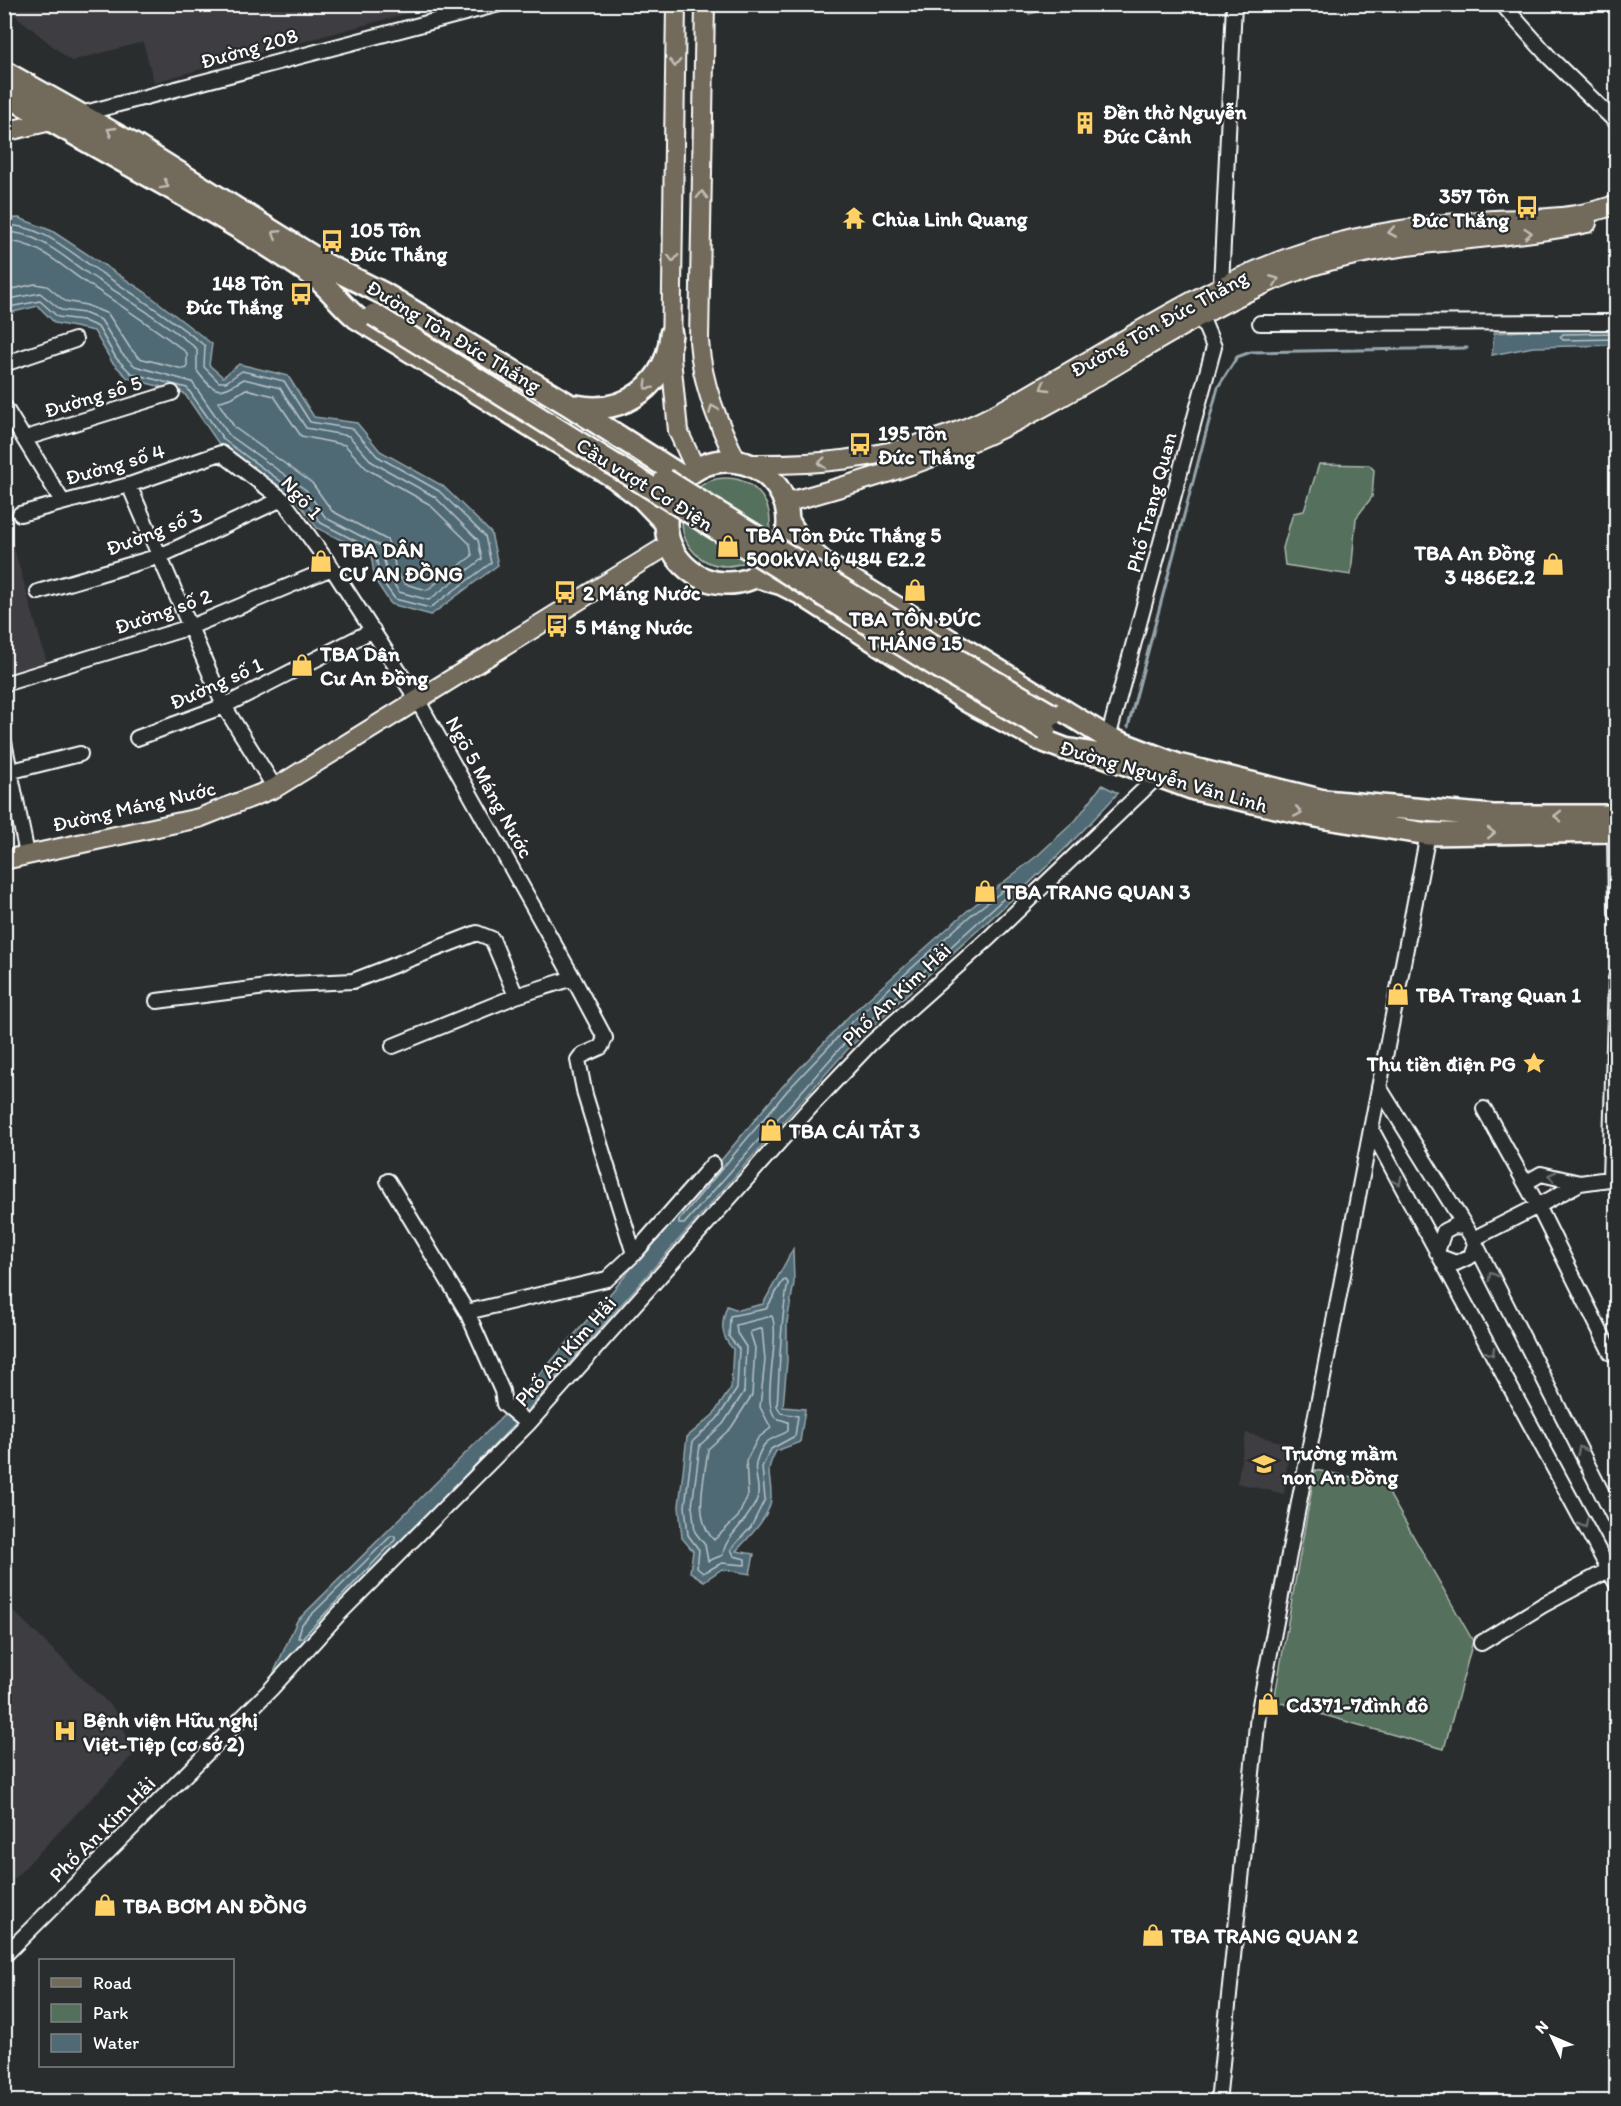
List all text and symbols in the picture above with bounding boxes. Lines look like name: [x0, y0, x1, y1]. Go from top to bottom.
street label: Đường 208: [197, 22, 301, 74]
one-way arrow: [669, 58, 681, 67]
place label: Đền thờ Nguyễn Đức Cảnh: [1103, 99, 1247, 148]
building icon: Đền thờ Nguyễn Đức Cảnh: [1072, 110, 1098, 136]
one-way arrow: [107, 127, 117, 139]
one-way arrow: [158, 178, 169, 189]
place label: 357 Tôn Đức Thắng: [1412, 183, 1509, 233]
one-way arrow: [695, 190, 708, 199]
bus stop icon: 357 Tôn Đức Thắng: [1514, 194, 1540, 220]
temple icon: Chùa Linh Quang: [841, 205, 867, 231]
place label: Chùa Linh Quang: [872, 206, 1028, 232]
place label: 105 Tôn Đức Thắng: [350, 217, 448, 267]
one-way arrow: [1388, 225, 1398, 238]
one-way arrow: [1523, 227, 1532, 240]
bus stop icon: 105 Tôn Đức Thắng: [319, 228, 345, 254]
one-way arrow: [272, 230, 282, 242]
one-way arrow: [667, 253, 679, 262]
street label: Đường Tôn Đức Thắng: [1066, 264, 1252, 382]
place label: 148 Tôn Đức Thắng: [186, 270, 283, 320]
street label: Đường Tôn Đức Thắng: [362, 274, 546, 398]
one-way arrow: [1269, 275, 1280, 287]
bus stop icon: 148 Tôn Đức Thắng: [288, 281, 314, 307]
street label: Đường sô 5: [41, 369, 145, 423]
one-way arrow: [644, 378, 655, 389]
one-way arrow: [1040, 380, 1050, 391]
one-way arrow: [708, 404, 720, 415]
place label: 195 Tôn Đức Thắng: [878, 420, 976, 470]
street label: Phố Trang Quan: [1120, 429, 1182, 575]
bus stop icon: 195 Tôn Đức Thắng: [847, 431, 873, 457]
street label: Cầu vượt Cơ Điện: [572, 432, 718, 536]
street label: Đường số 4: [62, 438, 168, 490]
one-way arrow: [818, 457, 827, 469]
street label: Ngõ 1: [276, 470, 328, 524]
street label: Đường số 3: [102, 501, 206, 561]
place label: TBA Tôn Đức Thắng 5 500kVA lộ 484 E2.2: [745, 522, 941, 571]
shop icon: TBA Tôn Đức Thắng 5 500kVA lộ 484 E2.2: [715, 533, 741, 559]
place label: TBA DÂN CƯ AN ĐỒNG: [338, 537, 463, 586]
place label: TBA An Đồng 3 486E2.2: [1413, 540, 1535, 589]
shop icon: TBA DÂN CƯ AN ĐỒNG: [308, 548, 334, 574]
shop icon: TBA An Đồng 3 486E2.2: [1540, 551, 1566, 577]
shop icon: TBA TÔN ĐỨC THẮNG 15: [902, 577, 928, 603]
bus stop icon: 2 Máng Nước: [552, 579, 578, 605]
place label: 2 Máng Nước: [583, 580, 701, 606]
street label: Đường số 2: [111, 583, 215, 639]
place label: TBA TÔN ĐỨC THẮNG 15: [848, 606, 982, 655]
bus stop icon: 5 Máng Nước: [544, 613, 570, 639]
place label: 5 Máng Nước: [575, 614, 693, 640]
place label: TBA Dân Cư An Đồng: [319, 641, 429, 691]
street label: Đường số 1: [166, 651, 267, 715]
shop icon: TBA Dân Cư An Đồng: [289, 652, 315, 678]
street label: Ngõ 5 Máng Nước: [441, 712, 539, 863]
street label: Đường Nguyễn Văn Linh: [1057, 734, 1272, 818]
street label: Đường Máng Nước: [50, 775, 218, 837]
one-way arrow: [1292, 805, 1302, 818]
one-way arrow: [1554, 810, 1563, 822]
one-way arrow: [1486, 827, 1495, 839]
shop icon: TBA TRANG QUAN 3: [972, 878, 998, 904]
place label: TBA TRANG QUAN 3: [1002, 879, 1190, 904]
street label: Phố An Kim Hải: [836, 937, 956, 1051]
shop icon: TBA Trang Quan 1: [1385, 981, 1411, 1007]
place label: TBA Trang Quan 1: [1415, 982, 1581, 1008]
place icon: Thu tiền điện PG: [1521, 1050, 1547, 1076]
place label: Thu tiền điện PG: [1366, 1051, 1516, 1076]
shop icon: TBA CÁI TẮT 3: [758, 1117, 784, 1143]
place label: TBA CÁI TẮT 3: [788, 1118, 920, 1143]
one-way arrow: [1547, 1171, 1557, 1184]
one-way arrow: [1391, 1174, 1402, 1185]
one-way arrow: [1488, 1272, 1499, 1283]
street label: Phố An Kim Hải: [509, 1291, 621, 1411]
one-way arrow: [1484, 1346, 1495, 1356]
place label: Trường mầm non An Đồng: [1281, 1440, 1398, 1490]
one-way arrow: [1577, 1445, 1589, 1456]
school or university icon: Trường mầm non An Đồng: [1251, 1451, 1277, 1477]
one-way arrow: [1577, 1517, 1588, 1528]
shop icon: Cd371-7đình đô: [1255, 1691, 1281, 1717]
place label: Cd371-7đình đô: [1286, 1692, 1428, 1717]
place label: Bệnh viện Hữu nghị Việt-Tiệp (cơ sở 2): [83, 1707, 258, 1757]
hospital icon: Bệnh viện Hữu nghị Việt-Tiệp (cơ sở 2): [52, 1718, 78, 1744]
street label: Phố An Kim Hải: [44, 1771, 160, 1887]
shop icon: TBA BƠM AN ĐỒNG: [92, 1892, 118, 1918]
place label: TBA BƠM AN ĐỒNG: [122, 1893, 307, 1918]
shop icon: TBA TRANG QUAN 2: [1140, 1922, 1166, 1948]
place label: TBA TRANG QUAN 2: [1170, 1923, 1358, 1948]
legend: [39, 1959, 234, 2067]
text: Road: [93, 1972, 132, 1994]
text: Park: [93, 2002, 128, 2024]
north arrow: [1522, 2007, 1582, 2067]
text: N: [1531, 2016, 1552, 2037]
text: Water: [93, 2032, 139, 2054]

